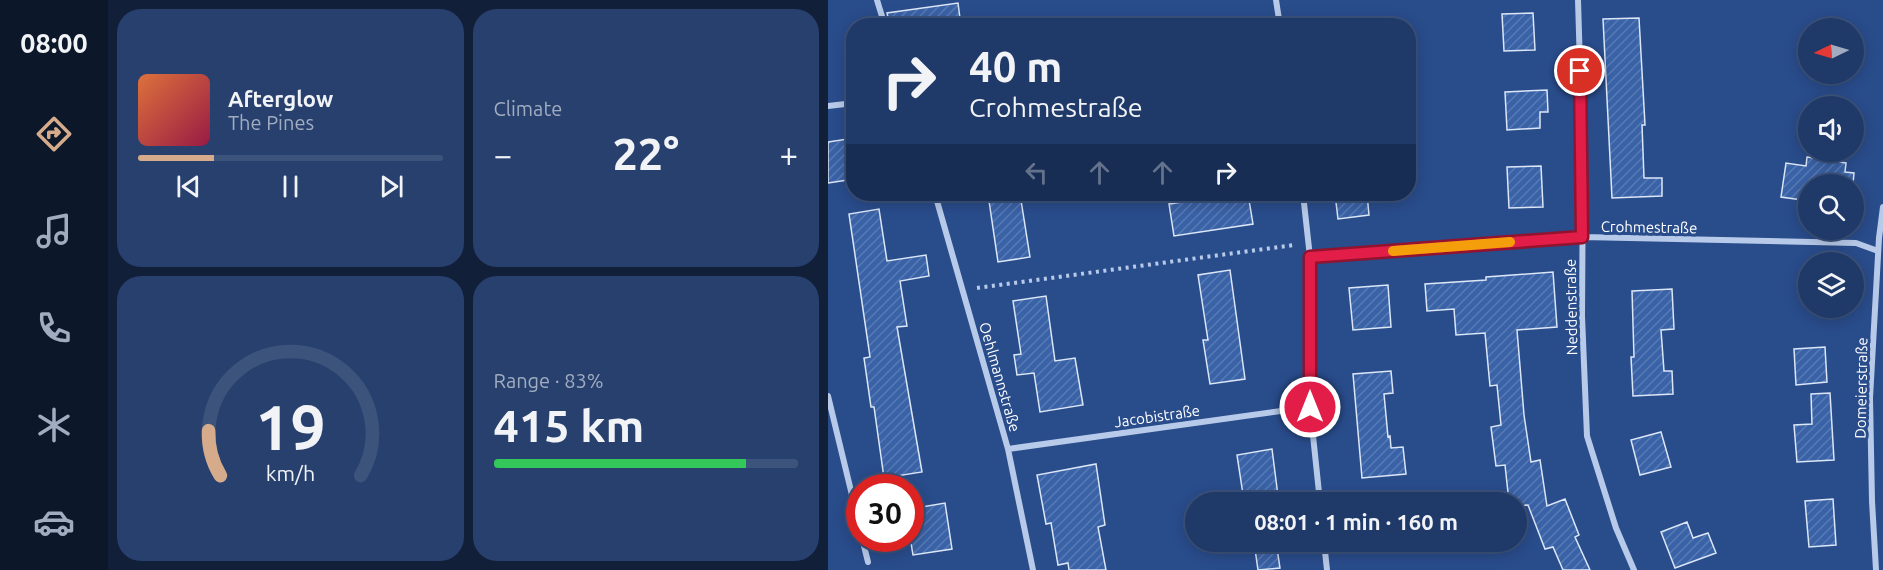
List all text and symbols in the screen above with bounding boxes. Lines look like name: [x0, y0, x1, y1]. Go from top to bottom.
north arrow: [1798, 18, 1864, 84]
map controls: [1798, 18, 1864, 318]
text: 08:00: [20, 28, 88, 58]
icon: right: [870, 42, 948, 120]
text: 40 m: [969, 43, 1063, 90]
pin: [1554, 45, 1605, 96]
icon: arrive: [1563, 54, 1596, 87]
text: Afterglow: [228, 86, 333, 111]
text: Crohmestraße: [969, 92, 1143, 122]
button: sound: [1798, 96, 1864, 162]
text: Climate: [494, 97, 562, 120]
text: The Pines: [228, 111, 314, 134]
icon: directions: [33, 113, 75, 155]
text: 22°: [612, 128, 679, 179]
text: −: [494, 136, 512, 173]
text: +: [779, 136, 798, 173]
icon: left: [1020, 156, 1053, 189]
icon: ahead: [1083, 156, 1116, 189]
icon: ahead: [1146, 156, 1179, 189]
icon: right: [1209, 156, 1242, 189]
icon: previous: [172, 170, 205, 203]
icon: pause: [274, 170, 307, 203]
icon: next: [375, 170, 408, 203]
button: search: [1798, 174, 1864, 240]
icon: music: [33, 210, 75, 252]
street label: Crohmestraße: [1601, 218, 1697, 236]
button: layers: [1798, 252, 1864, 318]
street label: Neddenstraße: [1562, 259, 1580, 355]
icon: phone: [33, 307, 75, 349]
street label: Oehlmannstraße: [976, 320, 1024, 434]
street label: Domeierstraße: [1852, 337, 1870, 439]
text: Range · 83%: [494, 369, 604, 392]
position arrow: [1278, 375, 1342, 439]
text: 19: [255, 392, 325, 462]
text: 415 km: [494, 400, 644, 451]
street label: Jacobistraße: [1113, 402, 1201, 430]
icon: climate: [33, 404, 75, 446]
text: km/h: [265, 461, 315, 485]
speed limit sign: 30: [846, 474, 924, 552]
icon: car: [33, 501, 75, 543]
text: 08:01 · 1 min · 160 m: [1254, 509, 1458, 534]

